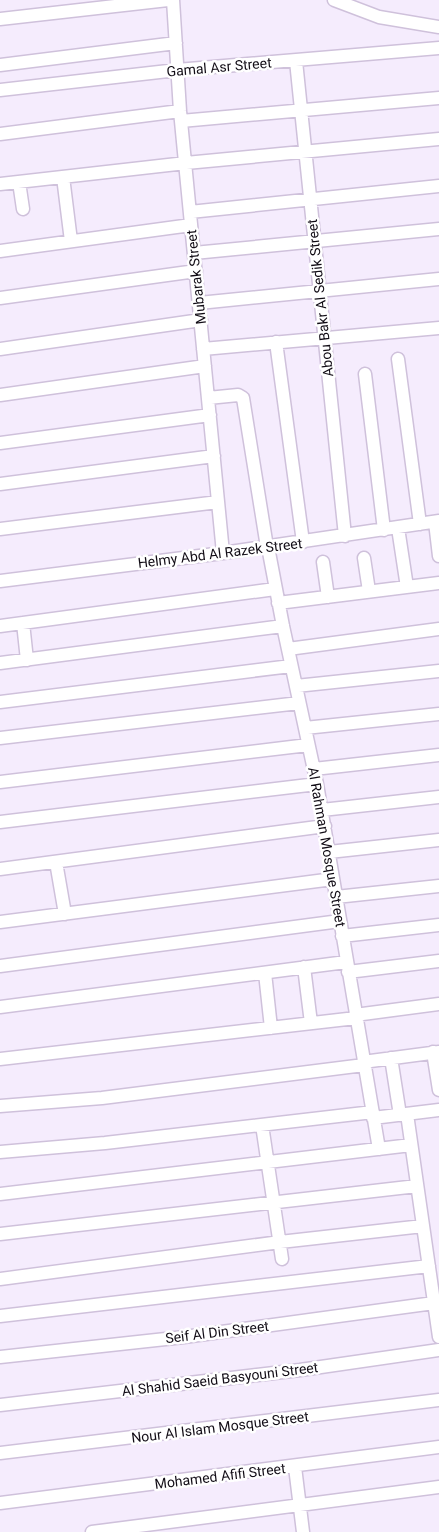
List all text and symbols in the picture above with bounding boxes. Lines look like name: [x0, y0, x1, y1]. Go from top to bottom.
street label: Gamal Asr Street: [166, 54, 273, 80]
street label: Abou Bakr Al Sedik Street: [304, 218, 336, 378]
street label: Mubarak Street: [183, 229, 209, 325]
street label: Helmy Abd Al Razek Street: [137, 535, 304, 571]
street label: Al Rahman Mosque Street: [305, 766, 349, 929]
street label: Seif Al Din Street: [164, 1318, 270, 1346]
street label: Al Shahid Saeid Basyouni Street: [121, 1359, 319, 1399]
street label: Nour Al Islam Mosque Street: [130, 1408, 310, 1446]
street label: Mohamed Afifi Street: [154, 1460, 287, 1492]

